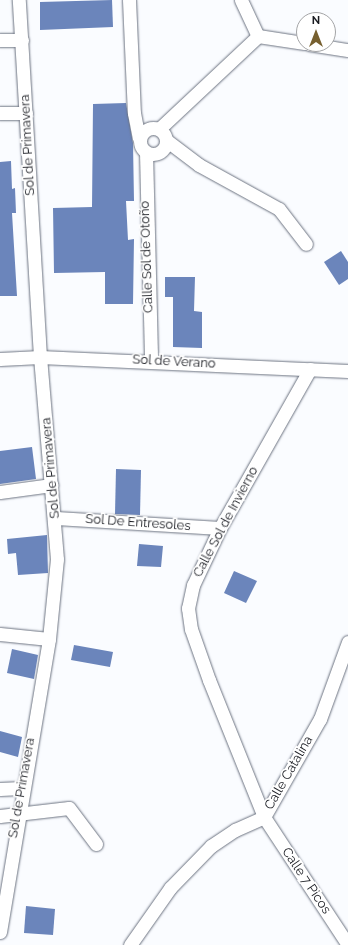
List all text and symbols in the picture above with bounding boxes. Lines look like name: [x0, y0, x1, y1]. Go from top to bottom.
north arrow: [296, 12, 336, 52]
text: N: [312, 14, 320, 27]
street label: Sol de Primavera: [18, 94, 38, 196]
street label: Calle Sol de Otoño: [137, 200, 157, 314]
street label: Sol de Verano: [132, 352, 216, 372]
street label: Sol de Primavera: [39, 417, 63, 519]
street label: Calle Sol de Invierno: [190, 464, 262, 580]
street label: Sol De Entresoles: [85, 512, 191, 534]
street label: Calle Catalina: [262, 733, 316, 813]
street label: Sol de Primavera: [5, 737, 39, 839]
street label: Calle 7 Picos: [278, 845, 334, 917]

